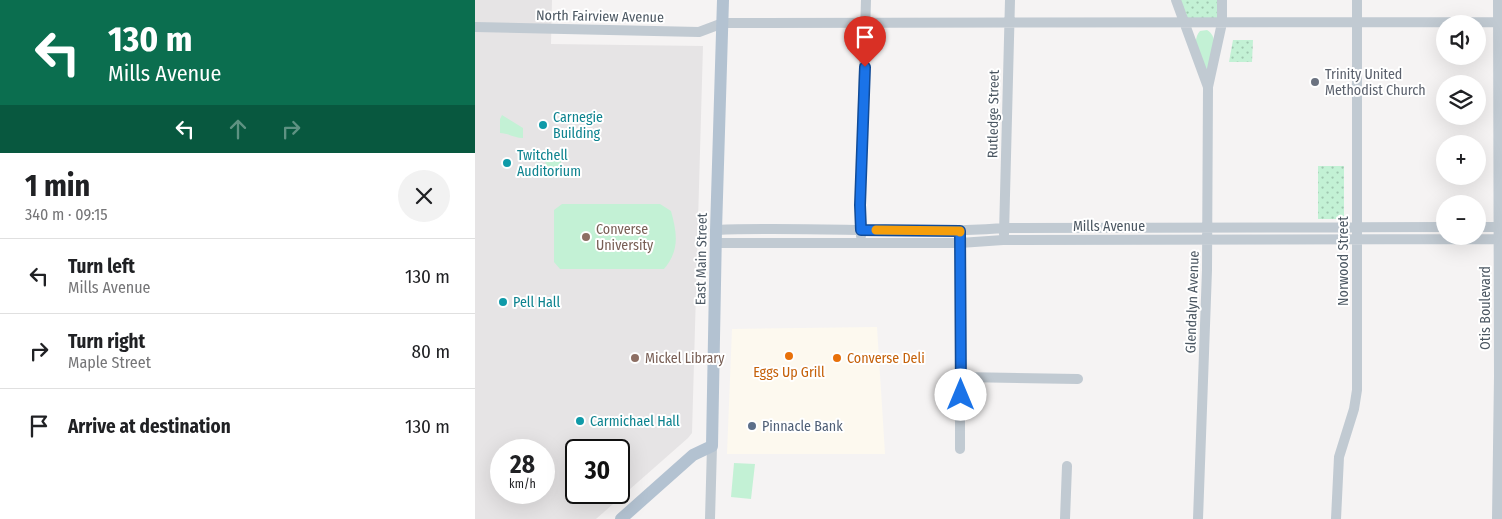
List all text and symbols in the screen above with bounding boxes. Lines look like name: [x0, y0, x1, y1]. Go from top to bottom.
street label: North Fairview Avenue: [536, 7, 664, 26]
map controls: [1436, 15, 1486, 245]
button: sound: [1436, 15, 1486, 65]
pin: [844, 16, 886, 67]
text: 130 m: [108, 18, 192, 60]
icon: left: [25, 20, 90, 85]
icon: arrive: [851, 23, 879, 51]
text: Mills Avenue: [108, 60, 221, 87]
place label: Trinity United Methodist Church: [1325, 66, 1426, 99]
street label: Rutledge Street: [984, 69, 1003, 158]
button: layers: [1436, 75, 1486, 125]
marker: Trinity United Methodist Church: [1309, 76, 1321, 88]
place label: Carnegie Building: [553, 109, 603, 142]
icon: left: [171, 115, 199, 143]
icon: ahead: [224, 115, 252, 143]
icon: right: [277, 115, 305, 143]
marker: Carnegie Building: [537, 119, 549, 131]
button: +: [1436, 135, 1486, 185]
place label: Twitchell Auditorium: [517, 147, 581, 180]
marker: Twitchell Auditorium: [501, 157, 513, 169]
text: 1 min: [25, 168, 90, 204]
button: close: [398, 170, 450, 222]
button: −: [1436, 195, 1486, 245]
text: 340 m · 09:15: [25, 205, 108, 224]
street label: East Main Street: [692, 212, 711, 305]
street label: Norwood Street: [1335, 216, 1352, 306]
street label: Mills Avenue: [1073, 218, 1145, 235]
place label: Converse University: [596, 221, 654, 254]
marker: Converse University: [580, 231, 592, 243]
street label: Glendalyn Avenue: [1182, 250, 1203, 354]
text: Turn left: [68, 255, 135, 278]
icon: left: [25, 262, 53, 290]
text: 130 m: [405, 265, 450, 288]
street label: Otis Boulevard: [1477, 266, 1494, 350]
text: Mills Avenue: [68, 278, 151, 297]
place label: Pell Hall: [513, 294, 560, 311]
marker: Pell Hall: [497, 296, 509, 308]
text: Turn right: [68, 330, 145, 353]
icon: right: [25, 337, 53, 365]
text: 80 m: [412, 340, 450, 363]
place label: Mickel Library: [645, 350, 725, 367]
marker: Eggs Up Grill: [783, 350, 795, 362]
place label: Converse Deli: [847, 350, 925, 367]
marker: Mickel Library: [629, 352, 641, 364]
marker: Converse Deli: [831, 352, 843, 364]
text: Maple Street: [68, 353, 151, 372]
place label: Eggs Up Grill: [753, 364, 825, 381]
position arrow: [934, 368, 986, 420]
icon: arrive: [25, 412, 53, 440]
place label: Carmichael Hall: [590, 413, 680, 430]
text: Arrive at destination: [68, 415, 231, 438]
text: 130 m: [405, 415, 450, 438]
marker: Carmichael Hall: [574, 415, 586, 427]
place label: Pinnacle Bank: [762, 418, 843, 435]
marker: Pinnacle Bank: [746, 420, 758, 432]
speed limit sign: 30: [565, 439, 630, 504]
text: 28: [510, 450, 535, 480]
text: km/h: [509, 477, 536, 491]

